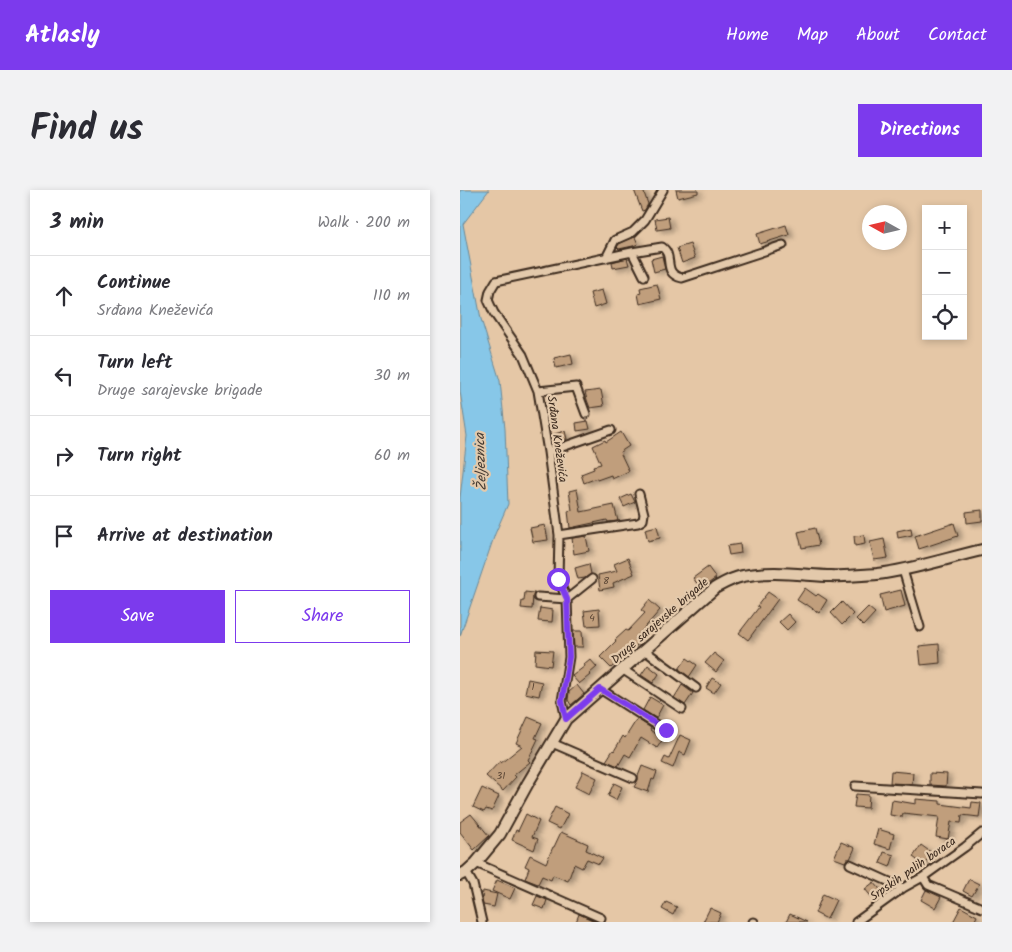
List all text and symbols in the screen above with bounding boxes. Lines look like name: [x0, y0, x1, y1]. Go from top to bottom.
text: Atlasly: [25, 16, 100, 55]
text: Home: [726, 21, 769, 50]
text: Map: [797, 21, 828, 50]
text: About: [856, 21, 900, 50]
text: Contact: [928, 21, 987, 50]
text: Find us: [30, 102, 143, 158]
button: Directions: [858, 104, 982, 157]
north arrow: [862, 205, 907, 250]
map controls: [922, 205, 967, 340]
button: +: [922, 205, 967, 250]
text: 3 min: [50, 206, 104, 239]
text: Walk · 200 m: [317, 210, 410, 235]
button: −: [922, 250, 967, 295]
text: Continue: [97, 268, 170, 298]
icon: ahead: [50, 282, 78, 310]
text: 110 m: [373, 283, 410, 308]
button: locate: [922, 295, 967, 340]
text: Srđana Kneževića: [97, 298, 213, 323]
text: Turn left: [97, 348, 172, 378]
icon: left: [50, 362, 78, 390]
text: 30 m: [374, 363, 410, 388]
text: Druge sarajevske brigade: [97, 378, 262, 403]
street label: Srđana Kneževića: [542, 394, 573, 484]
water label: Željeznica: [469, 431, 493, 491]
text: Turn right: [97, 441, 182, 471]
icon: right: [50, 442, 78, 470]
text: 60 m: [374, 443, 410, 468]
text: Arrive at destination: [97, 521, 273, 551]
icon: arrive: [50, 522, 78, 550]
route start: [547, 568, 570, 591]
house number: 8: [603, 573, 610, 589]
street label: Druge sarajevske brigade: [607, 573, 713, 669]
button: Save: [50, 590, 225, 643]
button: Share: [235, 590, 410, 643]
house number: 4: [589, 610, 595, 626]
house number: 1: [531, 679, 535, 695]
route end: [655, 719, 678, 742]
house number: 31: [497, 768, 505, 784]
street label: Srpskih palih boraca: [866, 832, 960, 906]

